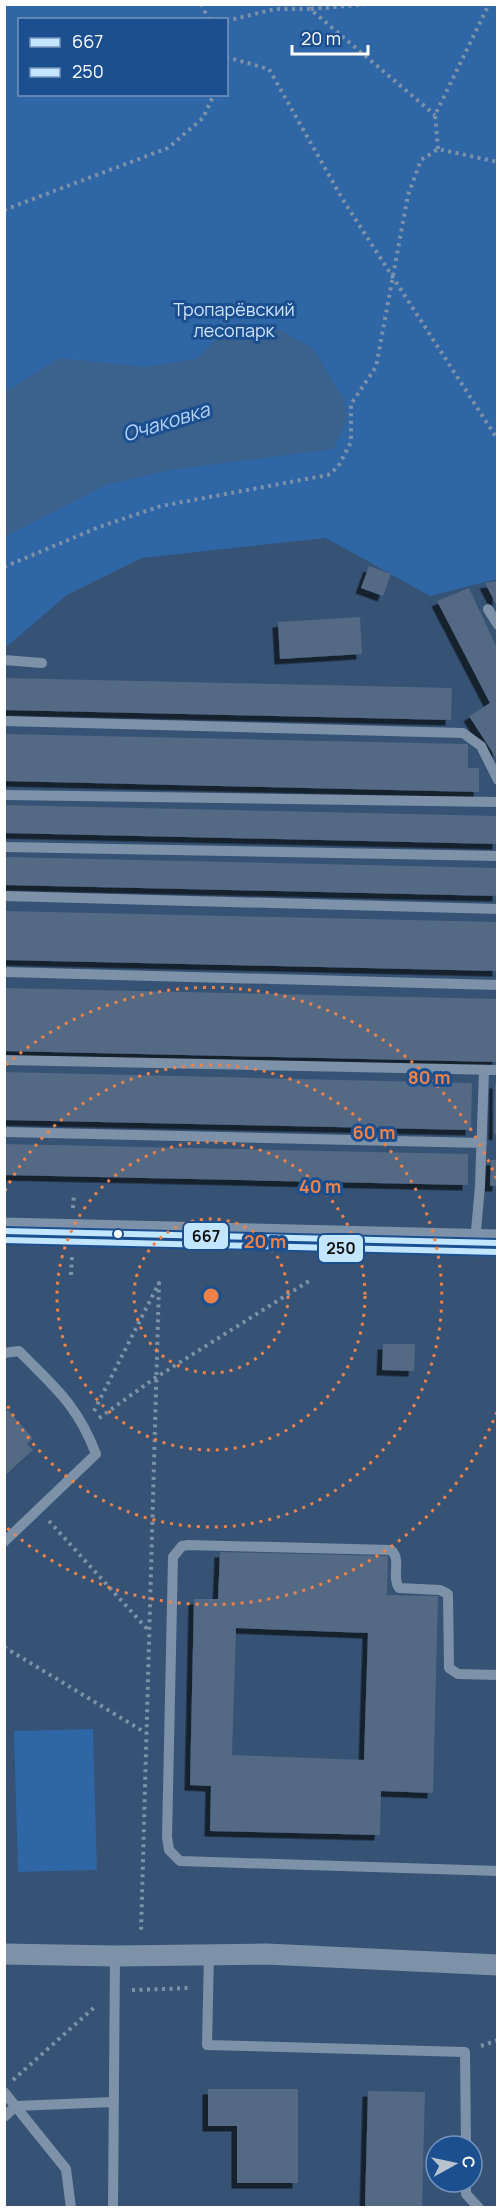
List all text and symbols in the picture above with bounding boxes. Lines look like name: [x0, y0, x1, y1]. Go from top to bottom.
legend: [18, 18, 228, 96]
scale bar: [292, 18, 368, 56]
text: 20 m: [301, 26, 341, 50]
text: 667: [72, 29, 103, 53]
text: 250: [72, 59, 104, 83]
park label: Тропарёвский лесопарк: [173, 297, 295, 342]
water label: Очаковка: [119, 395, 214, 448]
text: 80 m: [408, 1065, 450, 1089]
text: 60 m: [353, 1120, 395, 1144]
text: 40 m: [299, 1174, 341, 1198]
line badge: 667: [183, 1222, 229, 1250]
text: 667: [192, 1225, 220, 1247]
unlabelled marker: [112, 1228, 124, 1240]
text: 20 m: [244, 1229, 286, 1253]
line badge: 250: [318, 1234, 364, 1263]
text: 250: [326, 1237, 356, 1259]
centre of rings: [201, 1286, 221, 1306]
north arrow: [424, 2134, 484, 2194]
text: С: [457, 2155, 481, 2169]

